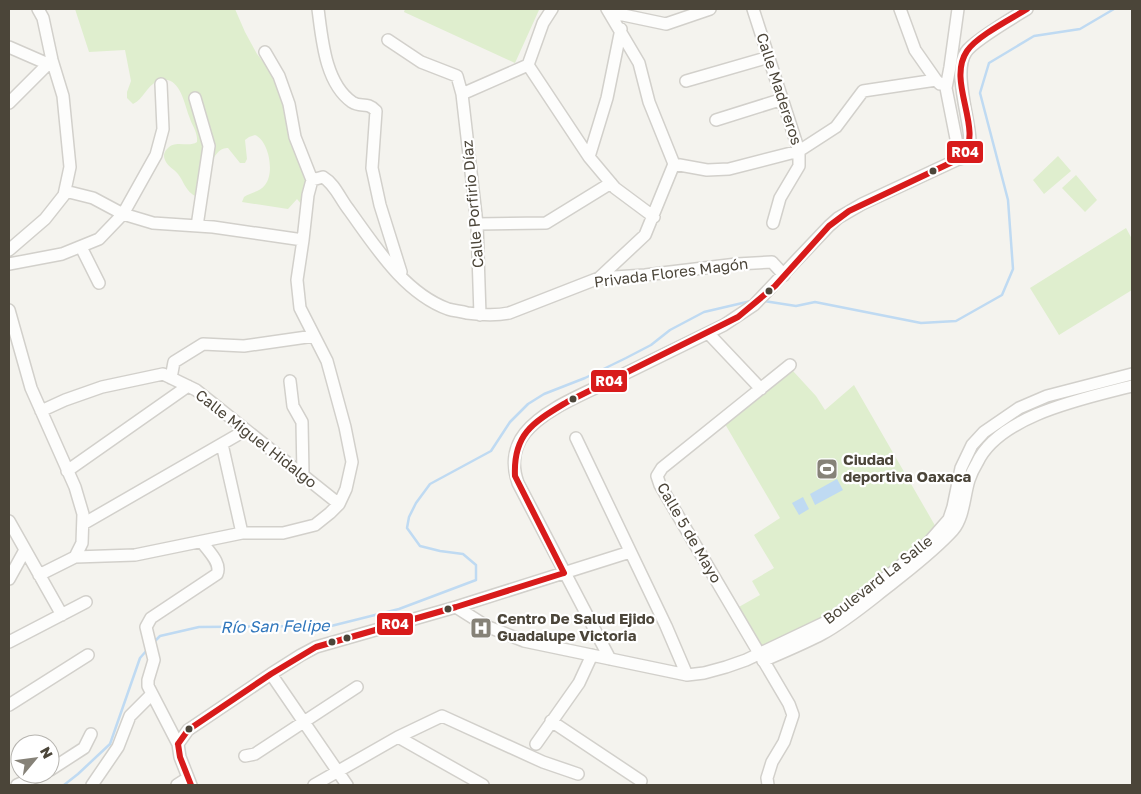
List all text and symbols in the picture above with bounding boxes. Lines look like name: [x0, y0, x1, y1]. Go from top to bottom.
street label: Calle Madereros: [753, 30, 807, 147]
street label: Calle Porfirio Díaz: [457, 139, 487, 269]
line badge: R04: [946, 140, 984, 164]
text: R04: [951, 143, 979, 160]
unlabelled marker: [928, 166, 938, 176]
street label: Privada Flores Magón: [593, 254, 749, 290]
unlabelled marker: [764, 286, 774, 296]
line badge: R04: [590, 369, 628, 393]
text: R04: [595, 372, 623, 389]
street label: Calle Miguel Hidalgo: [192, 385, 321, 491]
unlabelled marker: [568, 394, 578, 404]
place label: Ciudad deportiva Oaxaca: [843, 450, 972, 485]
sports icon: Ciudad deportiva Oaxaca: [815, 457, 839, 481]
street label: Calle 5 de Mayo: [654, 479, 726, 586]
street label: Boulevard La Salle: [819, 531, 936, 627]
unlabelled marker: [443, 604, 453, 614]
place label: Centro De Salud Ejido Guadalupe Victoria: [497, 609, 655, 644]
line badge: R04: [376, 612, 414, 636]
water label: Río San Felipe: [220, 615, 331, 637]
text: R04: [381, 615, 409, 632]
hospital icon: Centro De Salud Ejido Guadalupe Victoria: [469, 616, 493, 640]
unlabelled marker: [342, 633, 352, 643]
unlabelled marker: [327, 637, 337, 647]
unlabelled marker: [184, 724, 194, 734]
north arrow: [10, 734, 60, 784]
text: N: [37, 744, 57, 761]

